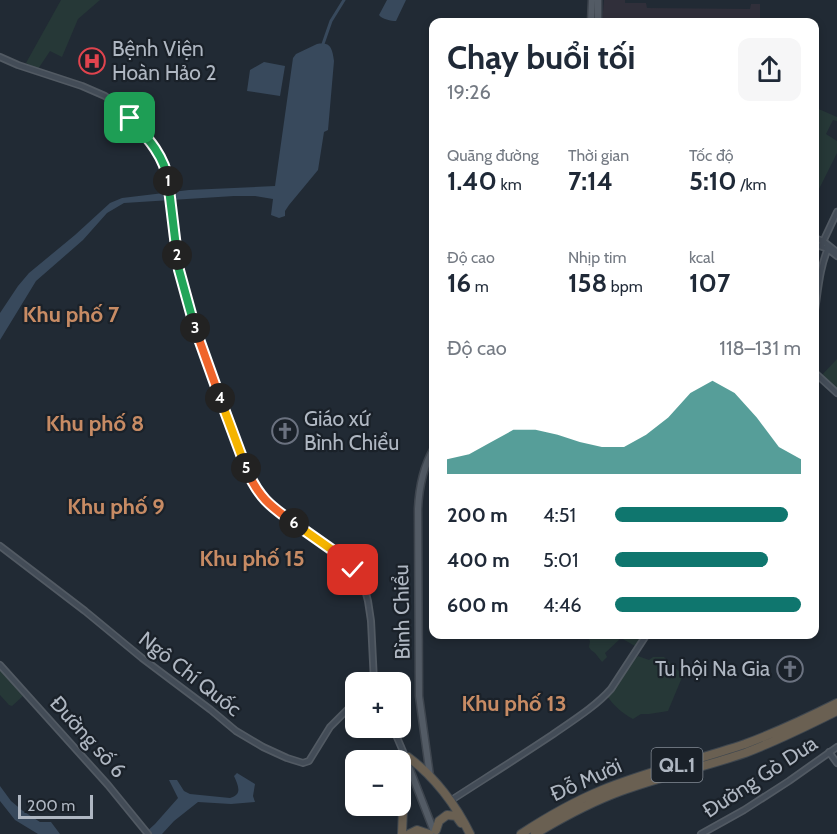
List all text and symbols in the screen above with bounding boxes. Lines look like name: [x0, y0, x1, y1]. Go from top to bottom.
place label: Bệnh Viện Hoàn Hảo 2: [112, 36, 217, 85]
text: Chạy buổi tối: [447, 37, 635, 77]
button: share: [738, 38, 801, 101]
hospital icon: Bệnh Viện Hoàn Hảo 2: [77, 46, 107, 76]
text: 19:26: [447, 80, 491, 104]
pin: [104, 92, 155, 143]
icon: arrive: [113, 101, 146, 134]
text: Quãng đường: [447, 146, 539, 165]
text: Thời gian: [568, 146, 629, 165]
text: Tốc độ: [689, 146, 734, 165]
text: 1.40: [447, 165, 497, 197]
text: 7:14: [568, 165, 613, 197]
text: 5:10: [689, 165, 737, 197]
pin: 1: [153, 166, 183, 196]
text: 1: [165, 171, 171, 190]
text: km: [497, 175, 522, 194]
text: /km: [737, 175, 767, 194]
pin: 2: [162, 240, 192, 270]
text: 2: [173, 245, 181, 264]
text: Độ cao: [447, 248, 495, 267]
text: Nhịp tim: [568, 248, 627, 267]
text: kcal: [689, 248, 715, 267]
text: 16: [447, 267, 471, 299]
text: 158: [568, 267, 607, 299]
text: 107: [689, 267, 730, 299]
text: m: [471, 277, 489, 296]
text: bpm: [607, 277, 643, 296]
district label: Khu phố 7: [23, 301, 120, 328]
pin: 3: [180, 313, 210, 343]
text: 3: [191, 318, 199, 337]
text: Độ cao: [447, 336, 507, 360]
text: 118–131 m: [719, 336, 801, 360]
pin: 4: [205, 383, 235, 413]
text: 4: [215, 388, 225, 407]
place label: Giáo xứ Bình Chiểu: [304, 406, 399, 455]
district label: Khu phố 8: [46, 410, 144, 437]
church icon: Giáo xứ Bình Chiểu: [270, 416, 300, 446]
pin: 5: [231, 453, 261, 483]
text: 5: [242, 458, 250, 477]
district label: Khu phố 9: [67, 493, 165, 520]
text: 200 m: [447, 503, 508, 527]
text: 4:51: [543, 503, 576, 527]
pin: 6: [279, 508, 309, 538]
text: 6: [290, 513, 299, 532]
pin: [327, 544, 378, 595]
district label: Khu phố 15: [199, 545, 305, 572]
text: 400 m: [447, 548, 510, 572]
text: 5:01: [543, 548, 578, 572]
icon: check: [336, 553, 369, 586]
street label: Bình Chiểu: [388, 564, 415, 660]
text: 600 m: [447, 593, 508, 617]
text: 4:46: [543, 593, 582, 617]
street label: Ngô Chí Quốc: [134, 626, 246, 721]
church icon: Tu hội Na Gia: [775, 654, 805, 684]
place label: Tu hội Na Gia: [655, 656, 770, 681]
map controls: [345, 672, 411, 816]
button: +: [345, 672, 411, 738]
district label: Khu phố 13: [461, 690, 567, 717]
street label: Đường số 6: [45, 691, 132, 783]
street label: Đường Gò Dưa: [698, 730, 822, 823]
road number: QL.1: [652, 748, 702, 782]
button: −: [345, 750, 411, 816]
street label: Đỗ Mười: [546, 753, 625, 806]
scale bar: [18, 792, 93, 820]
text: 200 m: [27, 796, 75, 815]

